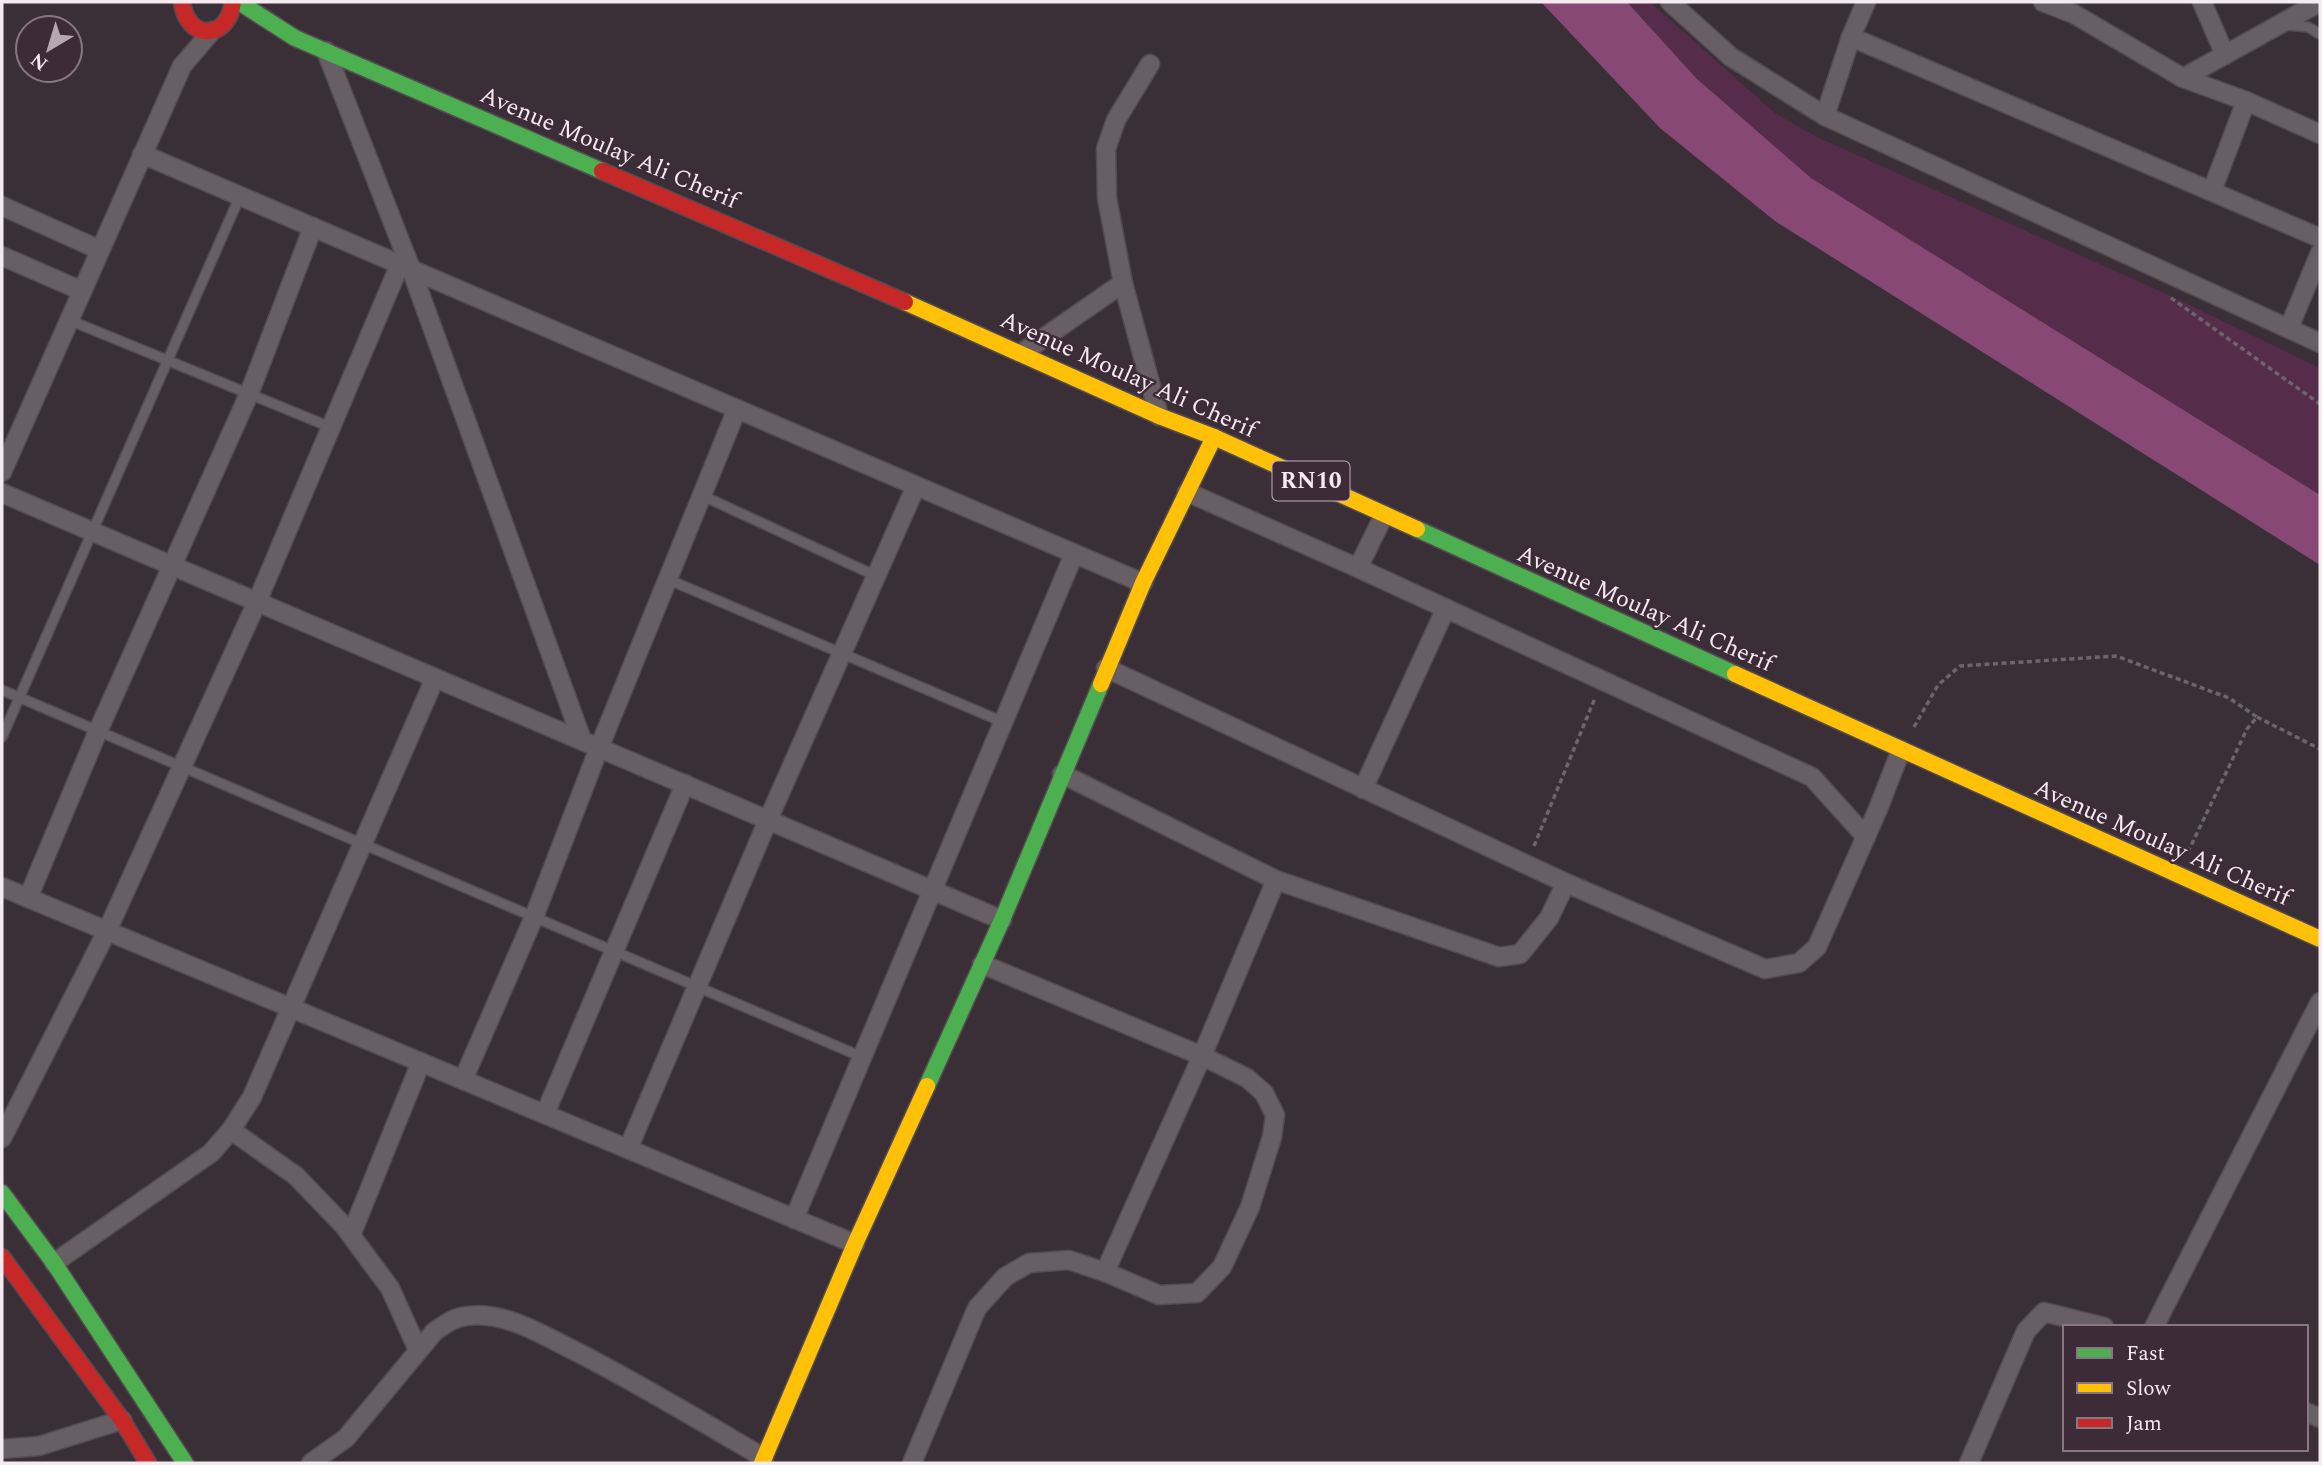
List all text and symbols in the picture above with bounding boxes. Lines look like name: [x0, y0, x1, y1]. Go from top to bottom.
north arrow: [14, 14, 84, 84]
text: N: [24, 45, 54, 77]
street label: Avenue Moulay Ali Cherif: [474, 77, 745, 219]
street label: Avenue Moulay Ali Cherif: [994, 302, 1264, 449]
road number: RN10: [1272, 461, 1350, 500]
street label: Avenue Moulay Ali Cherif: [1511, 536, 1781, 683]
street label: Avenue Moulay Ali Cherif: [2028, 770, 2298, 917]
legend: [2063, 1325, 2308, 1451]
text: Fast: [2126, 1338, 2165, 1370]
text: Slow: [2126, 1373, 2172, 1405]
text: Jam: [2126, 1408, 2162, 1440]

